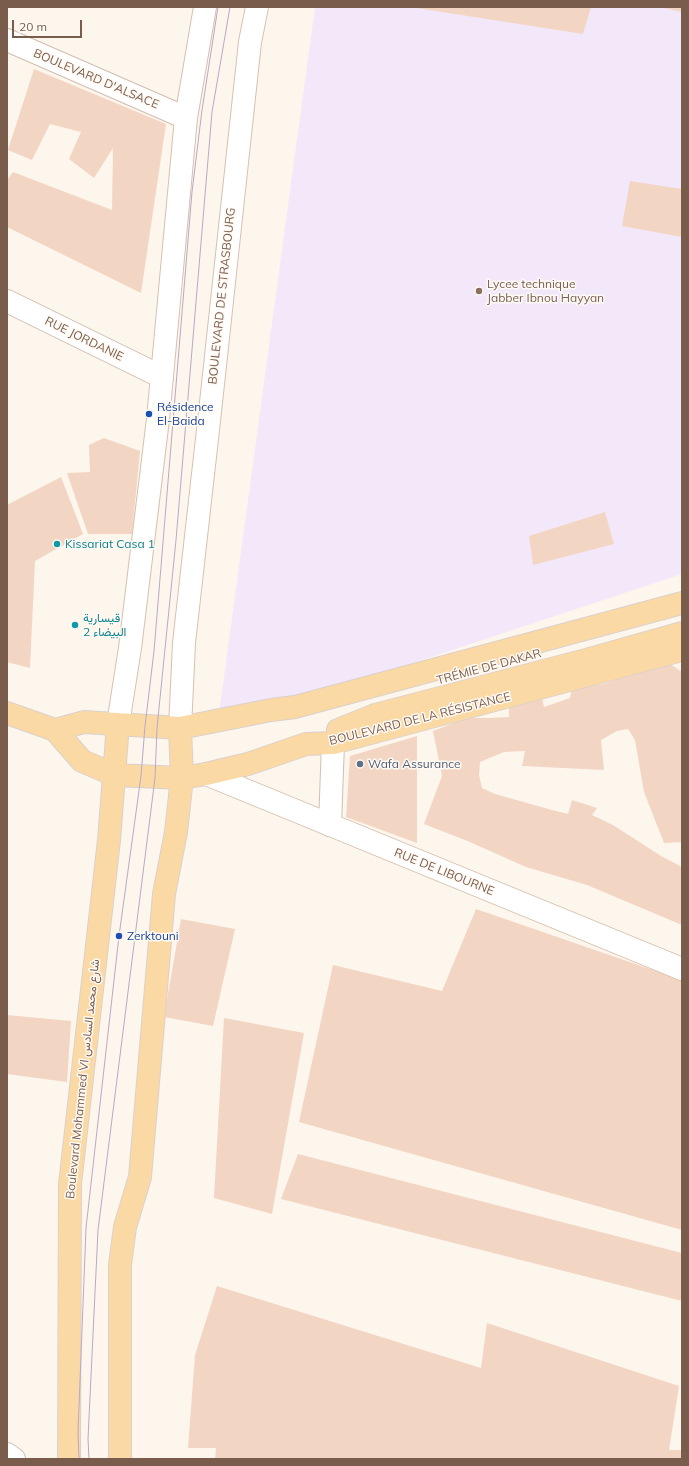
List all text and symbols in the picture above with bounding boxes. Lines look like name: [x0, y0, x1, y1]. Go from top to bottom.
scale bar: [14, 12, 84, 38]
text: 20 m: [19, 19, 47, 34]
street label: BOULEVARD D'ALSACE: [31, 46, 161, 112]
street label: BOULEVARD DE STRASBOURG: [206, 207, 238, 385]
place label: Lycee technique Jabber Ibnou Hayyan: [487, 277, 604, 305]
marker: Lycee technique Jabber Ibnou Hayyan: [474, 286, 484, 296]
street label: RUE JORDANIE: [42, 314, 126, 364]
place label: Résidence El-Baida: [157, 400, 214, 428]
marker: Résidence El-Baida: [144, 409, 154, 419]
place label: Kissariat Casa 1: [65, 537, 155, 551]
marker: Kissariat Casa 1: [52, 539, 62, 549]
place label: قيسارية البيضاء 2: [83, 611, 126, 639]
marker: قيسارية البيضاء 2: [70, 620, 80, 630]
street label: TRÉMIE DE DAKAR: [435, 646, 543, 688]
street label: BOULEVARD DE LA RÉSISTANCE: [328, 689, 512, 749]
place label: Wafa Assurance: [368, 757, 461, 771]
marker: Wafa Assurance: [355, 759, 365, 769]
street label: RUE DE LIBOURNE: [392, 845, 496, 899]
place label: Zerktouni: [127, 929, 179, 943]
marker: Zerktouni: [114, 931, 124, 941]
street label: Boulevard Mohammed VI شارع محمد السادس: [63, 958, 103, 1200]

